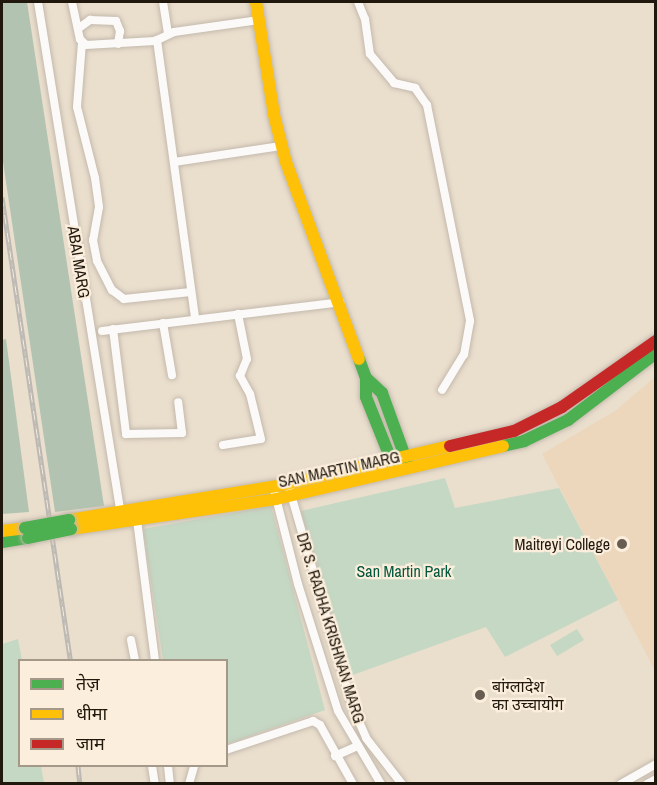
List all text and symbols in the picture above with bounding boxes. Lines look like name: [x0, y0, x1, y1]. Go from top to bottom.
street label: ABAI MARG: [64, 224, 94, 300]
street label: SAN MARTIN MARG: [277, 447, 401, 491]
street label: DR S. RADHA KRISHNAN MARG: [293, 530, 369, 726]
place label: Maitreyi College: [514, 534, 610, 554]
marker: Maitreyi College: [615, 537, 629, 551]
park label: San Martin Park: [357, 561, 451, 581]
legend: [18, 659, 228, 767]
text: तेज़: [76, 671, 100, 696]
place label: बांग्लादेश का उच्चायोग: [492, 676, 564, 714]
marker: बांग्लादेश का उच्चायोग: [473, 688, 487, 702]
text: धीमा: [76, 701, 107, 726]
text: जाम: [76, 731, 105, 756]

